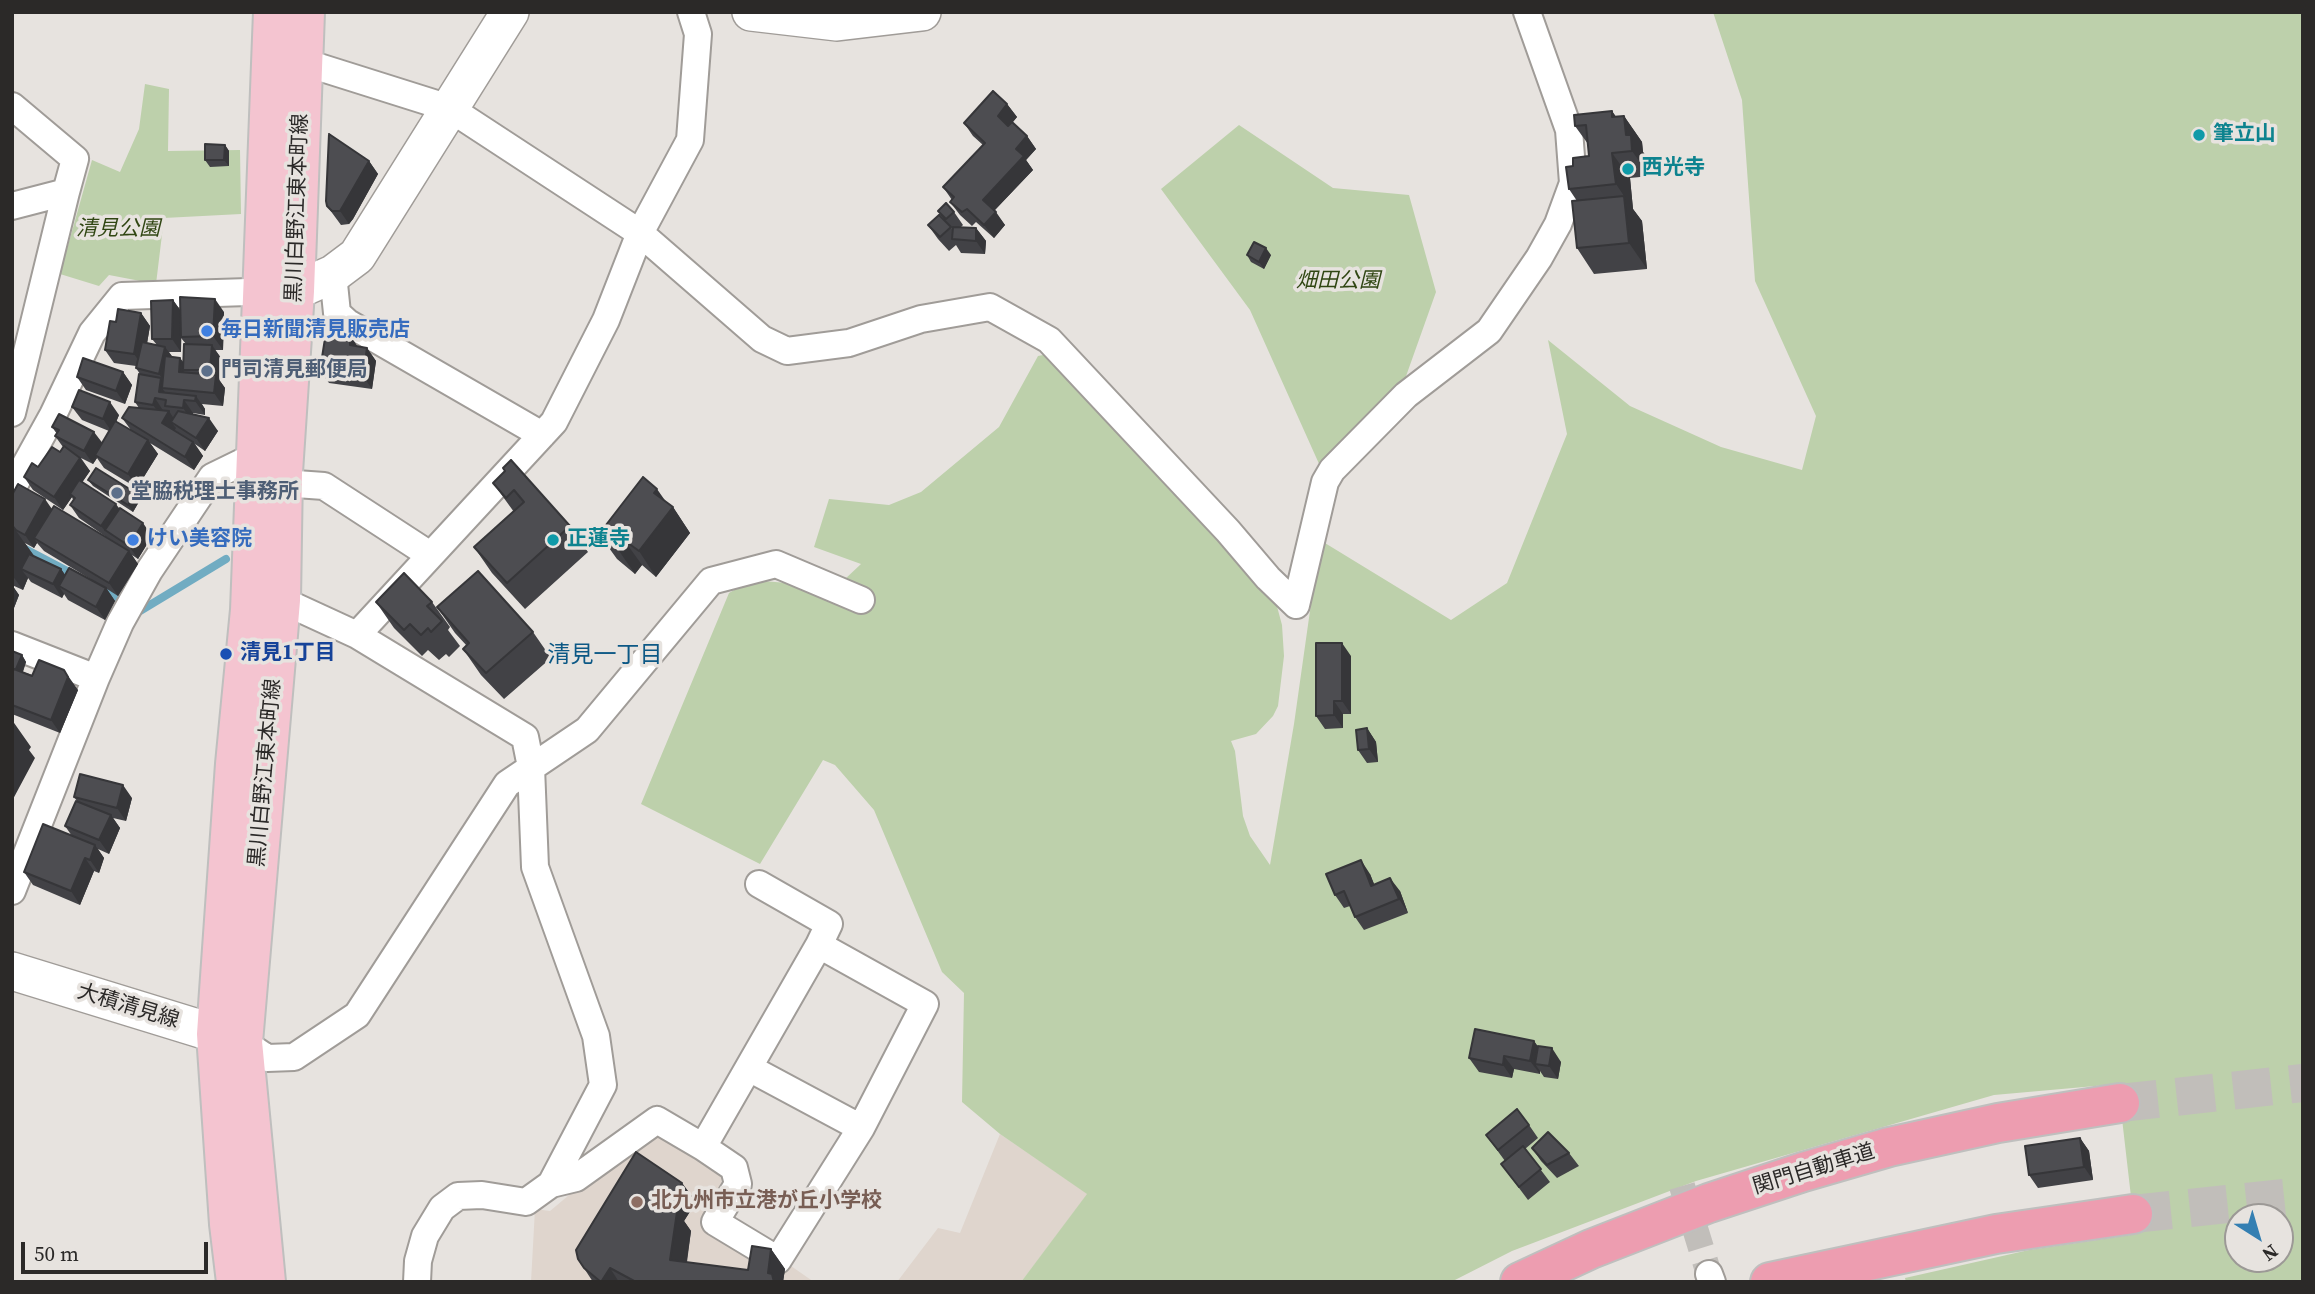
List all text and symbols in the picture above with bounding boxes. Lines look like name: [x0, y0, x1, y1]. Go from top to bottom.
street label: 黒川白野江東本町線: [282, 113, 314, 303]
place label: 筆立山: [2213, 122, 2276, 148]
marker: 筆立山: [2191, 127, 2207, 143]
place label: 西光寺: [1642, 156, 1705, 182]
marker: 西光寺: [1620, 161, 1636, 177]
park label: 清見公園: [76, 217, 160, 243]
park label: 畑田公園: [1296, 269, 1380, 295]
place label: 毎日新聞清見販売店: [221, 318, 410, 344]
marker: 毎日新聞清見販売店: [199, 323, 215, 339]
place label: 門司清見郵便局: [221, 358, 368, 384]
marker: 門司清見郵便局: [199, 363, 215, 379]
place label: 堂脇税理士事務所: [131, 480, 299, 506]
marker: 堂脇税理士事務所: [109, 485, 125, 501]
place label: けい美容院: [147, 527, 252, 553]
place label: 正蓮寺: [567, 527, 630, 553]
marker: けい美容院: [125, 532, 141, 548]
marker: 正蓮寺: [545, 532, 561, 548]
place label: 清見1丁目: [240, 641, 335, 667]
district label: 清見一丁目: [548, 642, 662, 670]
marker: 清見1丁目: [218, 646, 234, 662]
street label: 黒川白野江東本町線: [245, 678, 287, 868]
street label: 大積清見線: [74, 980, 182, 1034]
street label: 関門自動車道: [1750, 1140, 1878, 1200]
place label: 北九州市立港が丘小学校: [651, 1189, 882, 1215]
marker: 北九州市立港が丘小学校: [629, 1194, 645, 1210]
north arrow: [2224, 1203, 2294, 1273]
scale bar: [24, 1228, 212, 1272]
text: 50 m: [34, 1239, 79, 1268]
text: N: [2257, 1239, 2284, 1268]

